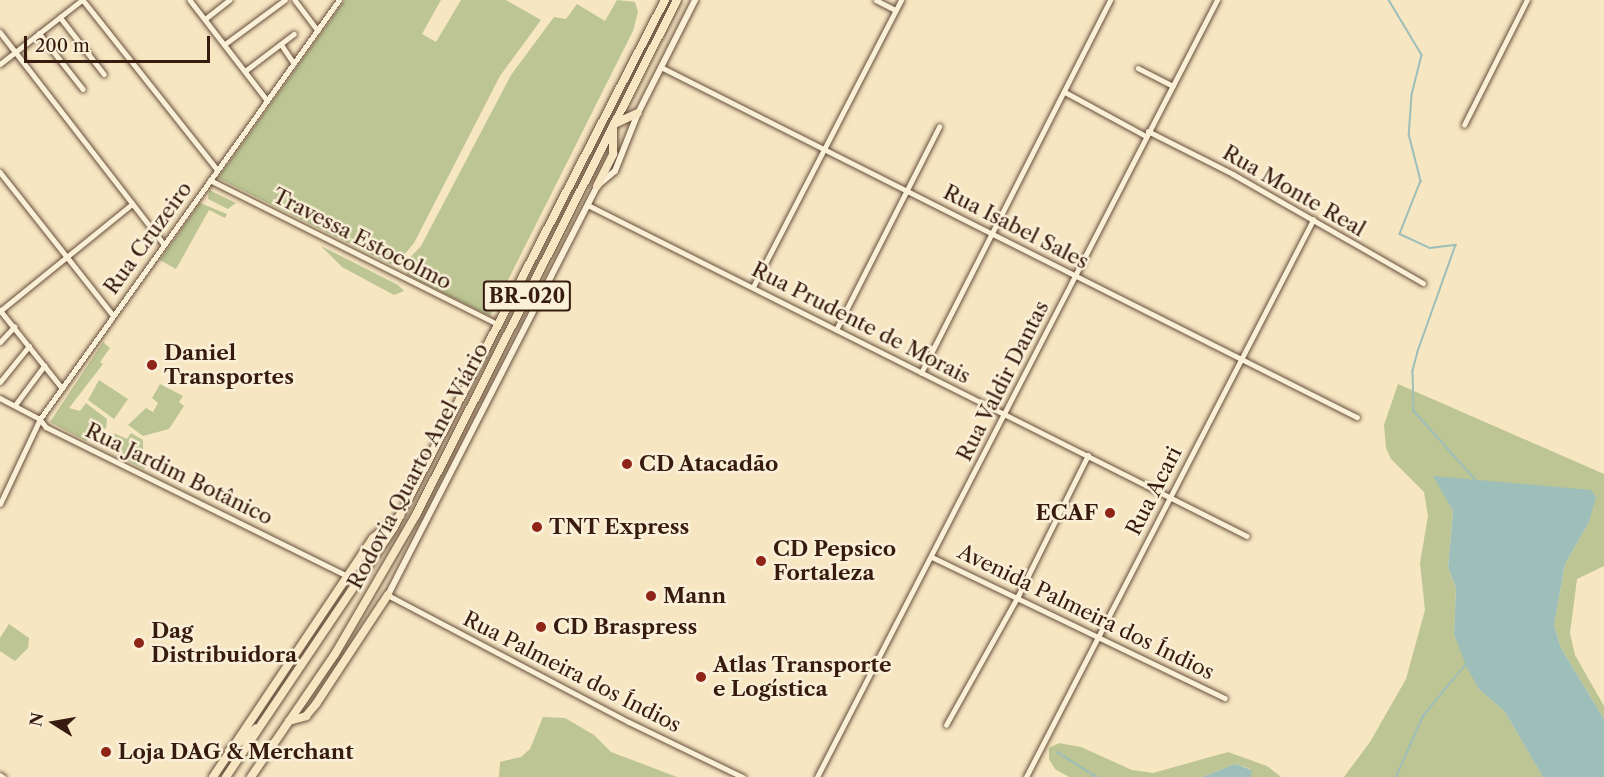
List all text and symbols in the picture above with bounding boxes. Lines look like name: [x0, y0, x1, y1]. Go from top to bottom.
scale bar: [27, 24, 213, 62]
text: 200 m: [35, 35, 90, 57]
street label: Rua Monte Real: [1218, 140, 1370, 242]
street label: Rua Cruzeiro: [99, 177, 197, 299]
street label: Rua Isabel Sales: [939, 179, 1093, 275]
street label: Travessa Estocolmo: [268, 183, 456, 295]
street label: Rua Prudente de Morais: [747, 257, 975, 389]
road number: BR-020: [482, 279, 572, 313]
street label: Rua Valdir Dantas: [951, 296, 1055, 466]
street label: Rodovia Quarto Anel Viário: [342, 338, 494, 594]
place label: Daniel Transportes: [164, 340, 294, 390]
marker: Daniel Transportes: [145, 358, 159, 372]
street label: Rua Jardim Botânico: [81, 418, 277, 530]
street label: Rua Acari: [1121, 442, 1187, 540]
place label: CD Atacadão: [639, 451, 779, 477]
marker: CD Atacadão: [620, 457, 634, 471]
place label: ECAF: [1035, 500, 1098, 526]
marker: ECAF: [1103, 506, 1117, 520]
place label: TNT Express: [549, 514, 690, 540]
marker: TNT Express: [530, 520, 544, 534]
place label: CD Pepsico Fortaleza: [773, 536, 896, 586]
street label: Avenida Palmeira dos Índios: [954, 539, 1218, 685]
marker: CD Pepsico Fortaleza: [754, 554, 768, 568]
place label: Mann: [663, 583, 726, 609]
marker: Mann: [644, 589, 658, 603]
street label: Rua Palmeira dos Índios: [459, 606, 685, 738]
place label: CD Braspress: [553, 614, 697, 640]
place label: Dag Distribuidora: [151, 618, 297, 668]
marker: CD Braspress: [534, 620, 548, 634]
marker: Dag Distribuidora: [132, 636, 146, 650]
place label: Atlas Transporte e Logística: [713, 652, 892, 702]
marker: Atlas Transporte e Logística: [694, 670, 708, 684]
north arrow: [24, 693, 84, 753]
text: N: [25, 711, 47, 728]
place label: Loja DAG & Merchant: [118, 739, 354, 765]
marker: Loja DAG & Merchant: [99, 745, 113, 759]

